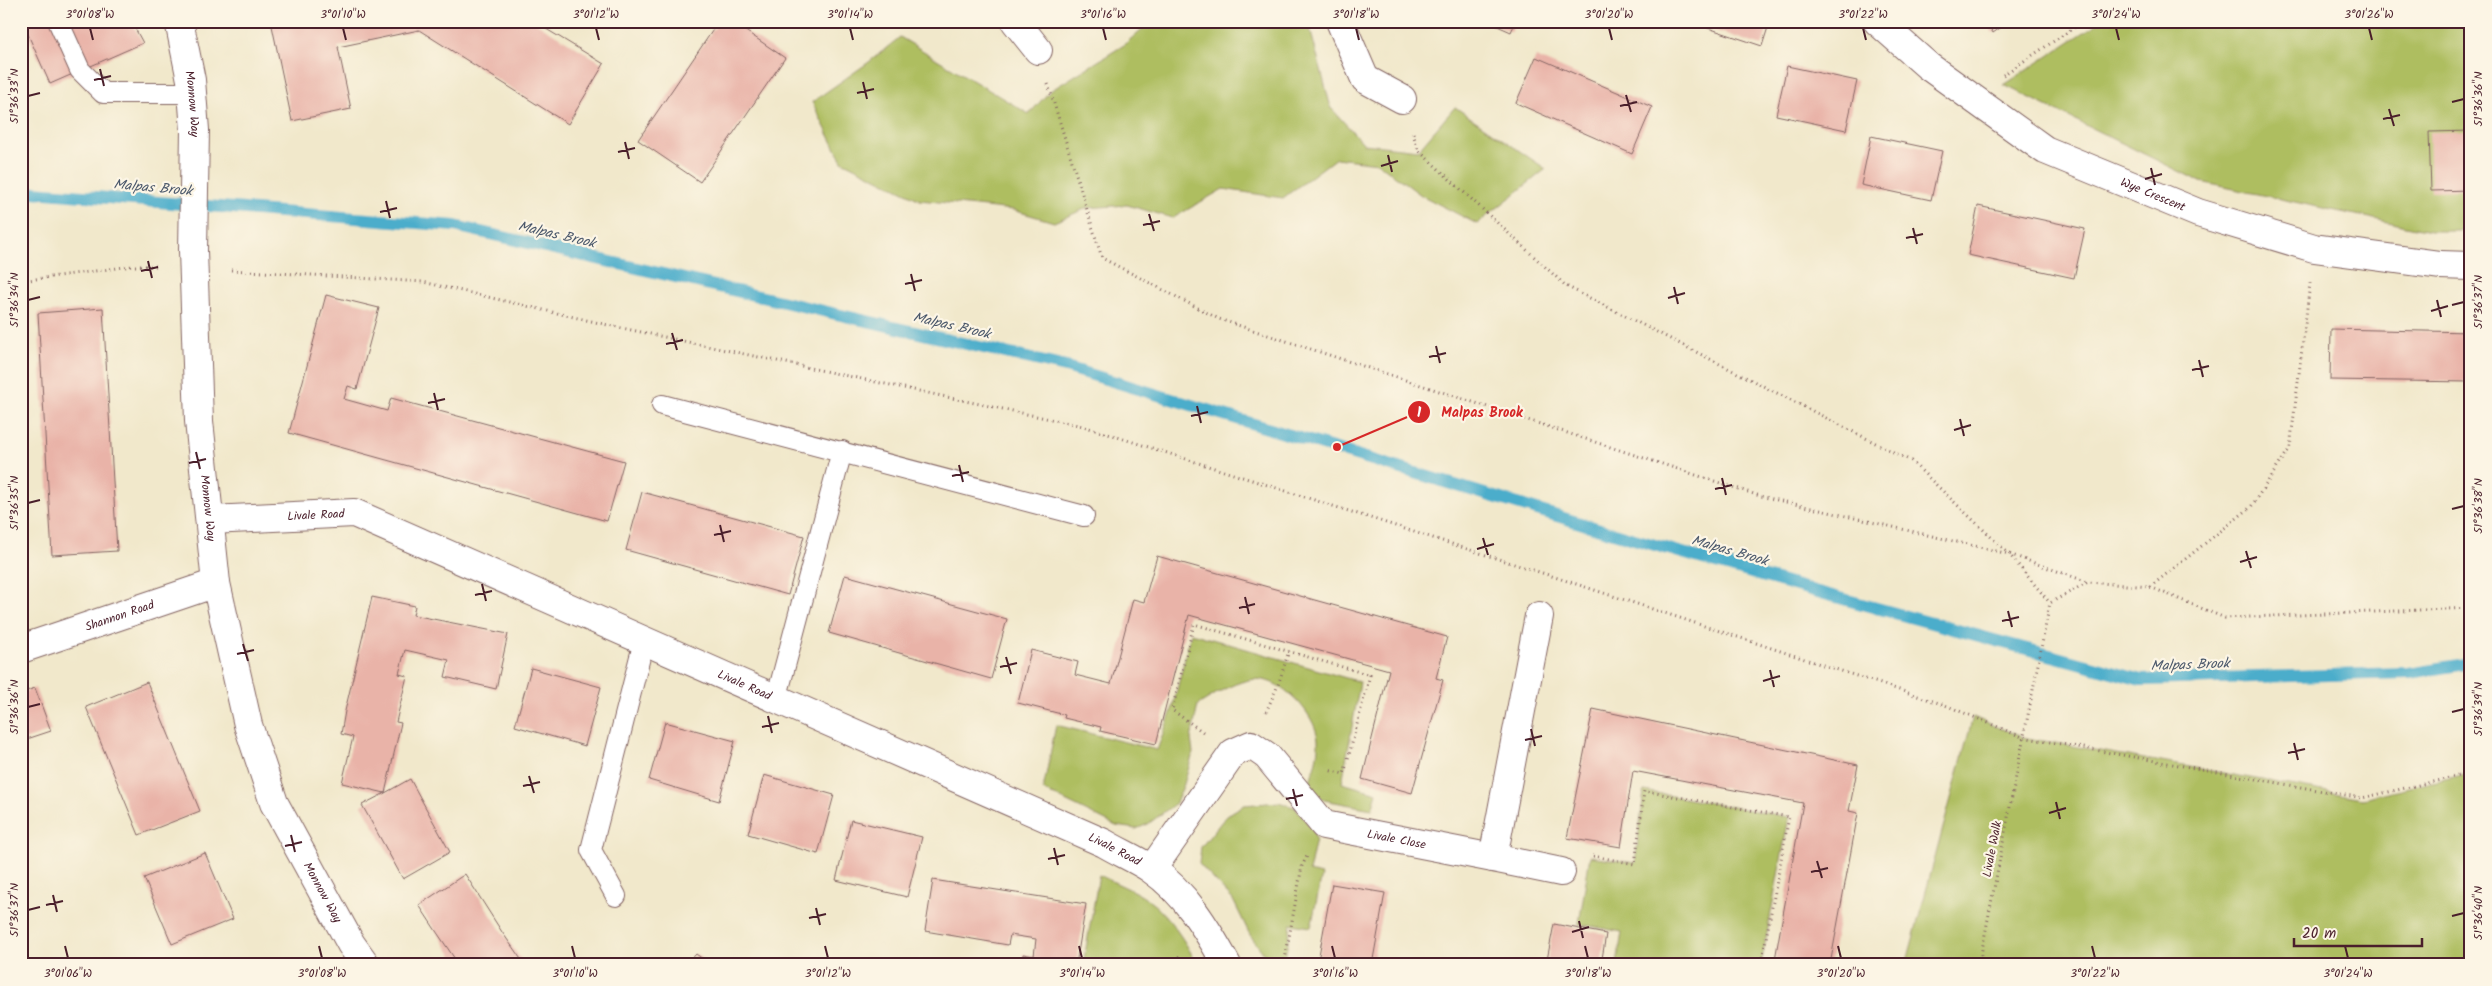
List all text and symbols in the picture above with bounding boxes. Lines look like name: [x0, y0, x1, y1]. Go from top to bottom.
text: 3°01'08"W: [65, 5, 115, 24]
text: 3°01'10"W: [320, 5, 366, 24]
text: 3°01'12"W: [573, 5, 619, 24]
text: 3°01'14"W: [827, 5, 873, 24]
text: 3°01'16"W: [1080, 5, 1126, 24]
text: 3°01'18"W: [1333, 5, 1379, 24]
text: 3°01'20"W: [1585, 5, 1633, 24]
text: 3°01'22"W: [1838, 5, 1888, 24]
text: 3°01'24"W: [2091, 5, 2141, 24]
text: 3°01'26"W: [2344, 5, 2394, 24]
text: 51°36'33"N: [5, 68, 24, 124]
street label: Monnow Way: [179, 69, 204, 137]
text: 51°36'36"N: [2469, 71, 2488, 127]
street label: Wye Crescent: [2118, 173, 2189, 217]
water label: Malpas Brook: [113, 174, 195, 203]
water label: Malpas Brook: [516, 215, 600, 255]
text: 51°36'34"N: [5, 272, 24, 328]
text: 51°36'37"N: [2469, 275, 2488, 329]
water label: Malpas Brook: [911, 306, 995, 346]
callout: Malpas Brook: [1406, 397, 1533, 426]
text: 1: [1417, 401, 1422, 425]
text: Malpas Brook: [1441, 402, 1524, 424]
street label: Monnow Way: [195, 474, 221, 543]
text: 51°36'35"N: [5, 476, 24, 530]
text: 51°36'38"N: [2469, 478, 2488, 534]
street label: Livale Road: [287, 504, 346, 526]
water label: Malpas Brook: [1689, 530, 1773, 573]
street label: Shannon Road: [83, 595, 158, 637]
water label: Malpas Brook: [2150, 653, 2232, 677]
street label: Livale Road: [714, 665, 775, 706]
text: 51°36'36"N: [5, 679, 24, 735]
text: 51°36'39"N: [2469, 682, 2488, 736]
street label: Livale Walk: [1978, 819, 2007, 879]
street label: Livale Close: [1365, 825, 1428, 855]
street label: Livale Road: [1085, 828, 1145, 872]
street label: Monnow Way: [298, 859, 347, 927]
text: 51°36'37"N: [5, 883, 24, 937]
text: 51°36'40"N: [2469, 886, 2488, 940]
scale bar: [2294, 916, 2422, 948]
text: 20 m: [2302, 922, 2336, 946]
text: 3°01'06"W: [44, 964, 92, 983]
text: 3°01'08"W: [297, 964, 347, 983]
text: 3°01'10"W: [552, 964, 598, 983]
text: 3°01'12"W: [805, 964, 851, 983]
text: 3°01'14"W: [1059, 964, 1105, 983]
text: 3°01'16"W: [1312, 964, 1358, 983]
text: 3°01'18"W: [1565, 964, 1611, 983]
text: 3°01'20"W: [1817, 964, 1865, 983]
text: 3°01'22"W: [2070, 964, 2120, 983]
text: 3°01'24"W: [2323, 964, 2373, 983]

